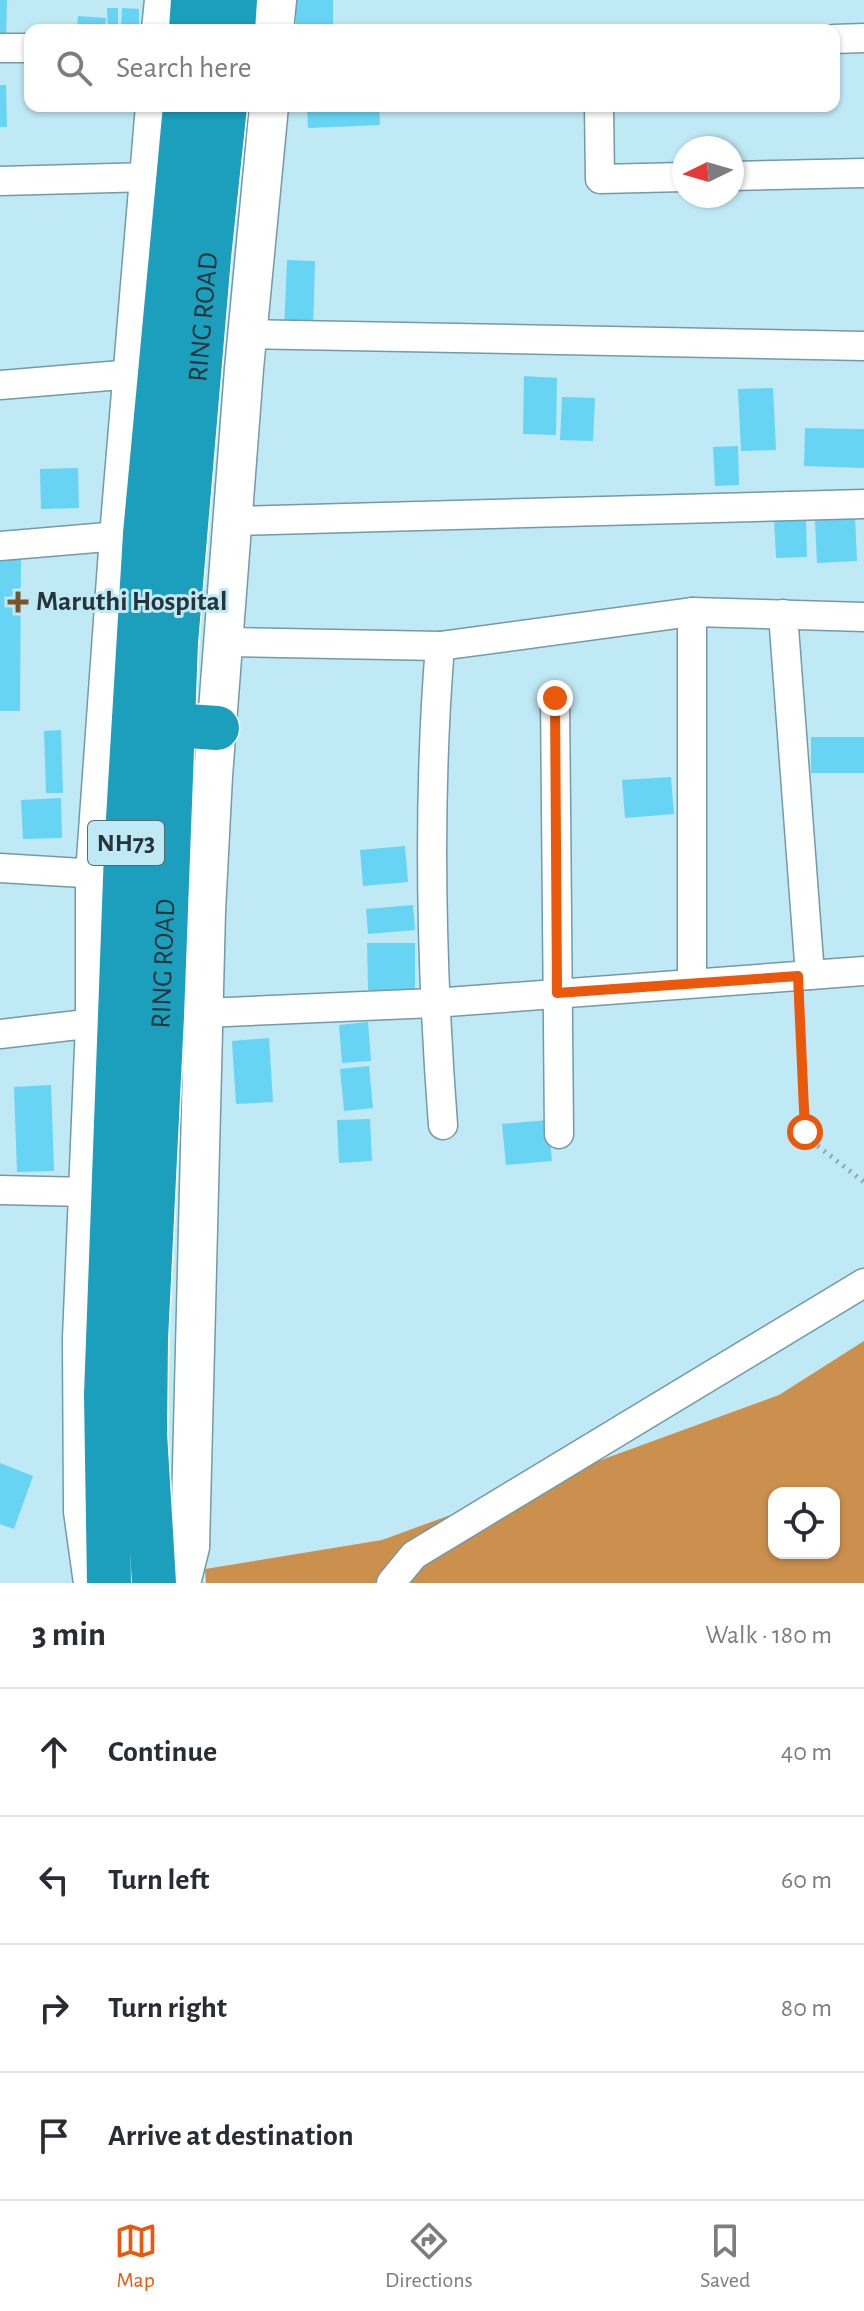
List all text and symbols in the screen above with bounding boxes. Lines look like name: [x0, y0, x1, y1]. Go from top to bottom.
search box: [24, 24, 840, 112]
icon: search: [52, 46, 96, 90]
text: Search here: [116, 53, 252, 83]
north arrow: [672, 136, 744, 208]
street label: RING ROAD: [184, 251, 223, 383]
place label: Maruthi Hospital: [36, 588, 227, 616]
marker: Maruthi Hospital: [7, 591, 29, 613]
route end: [537, 680, 573, 716]
road number: NH73: [88, 821, 164, 865]
street label: RING ROAD: [147, 898, 180, 1029]
route start: [787, 1114, 823, 1150]
map controls: [768, 1487, 840, 1559]
button: locate: [768, 1487, 840, 1559]
text: 3 min: [32, 1618, 106, 1652]
text: Walk · 180 m: [705, 1622, 832, 1648]
icon: ahead: [32, 1730, 76, 1774]
text: Continue: [108, 1737, 217, 1767]
text: 40 m: [781, 1739, 832, 1765]
icon: left: [32, 1858, 76, 1902]
text: Turn left: [108, 1865, 209, 1895]
text: 60 m: [781, 1867, 832, 1893]
icon: right: [32, 1986, 76, 2030]
text: Turn right: [108, 1993, 227, 2023]
text: 80 m: [781, 1995, 832, 2021]
icon: arrive: [32, 2114, 76, 2158]
text: Arrive at destination: [108, 2121, 354, 2151]
tab: Map: [114, 2219, 158, 2293]
tab: Directions: [385, 2219, 473, 2293]
tab: Saved: [700, 2219, 750, 2293]

